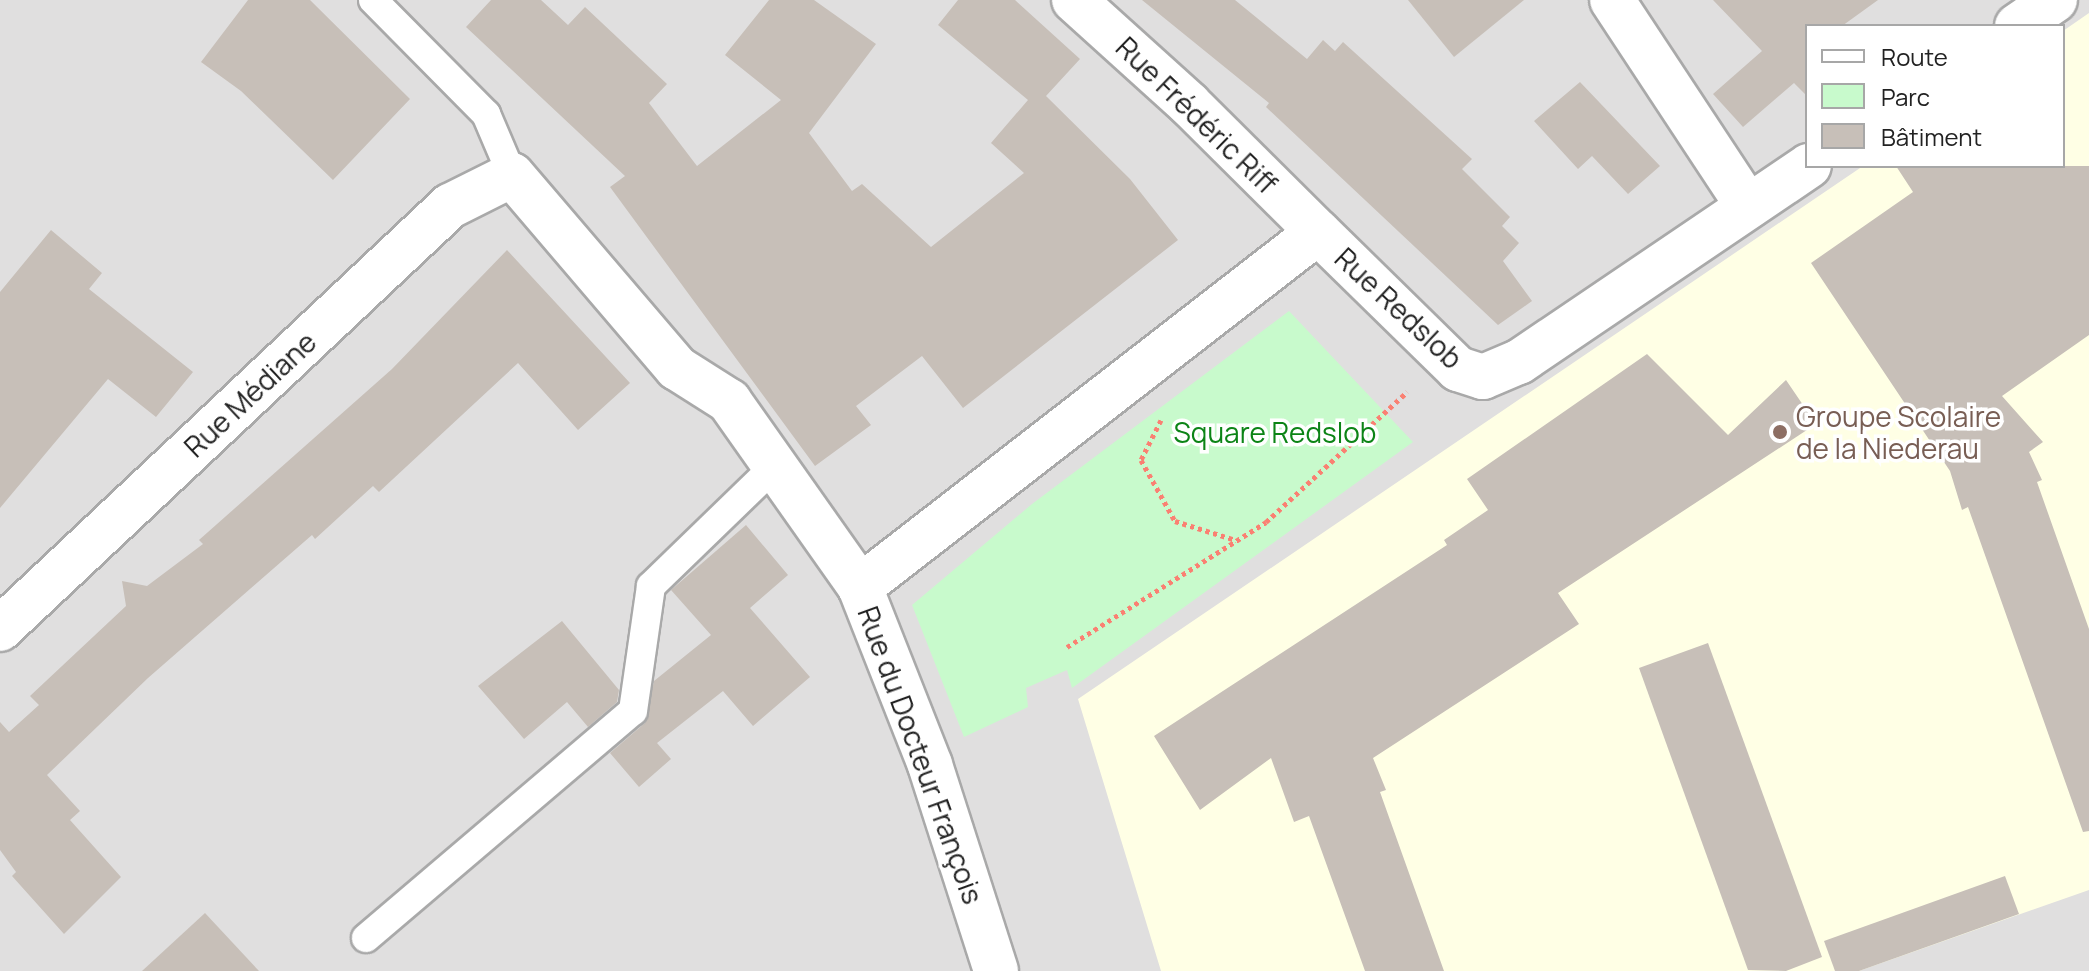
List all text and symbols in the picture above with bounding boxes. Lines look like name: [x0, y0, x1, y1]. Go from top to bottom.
legend: [1805, 24, 2065, 168]
street label: Rue Frédéric Riff: [1110, 30, 1284, 200]
text: Route: [1881, 40, 1948, 73]
text: Parc: [1881, 80, 1930, 113]
text: Bâtiment: [1881, 120, 1982, 153]
street label: Rue Redslob: [1329, 241, 1469, 375]
street label: Rue Médiane: [177, 325, 323, 463]
place label: Groupe Scolaire de la Niederau: [1796, 399, 2001, 465]
park label: Square Redslob: [1174, 415, 1376, 449]
marker: Groupe Scolaire de la Niederau: [1771, 423, 1789, 441]
street label: Rue du Docteur François: [852, 602, 990, 908]

